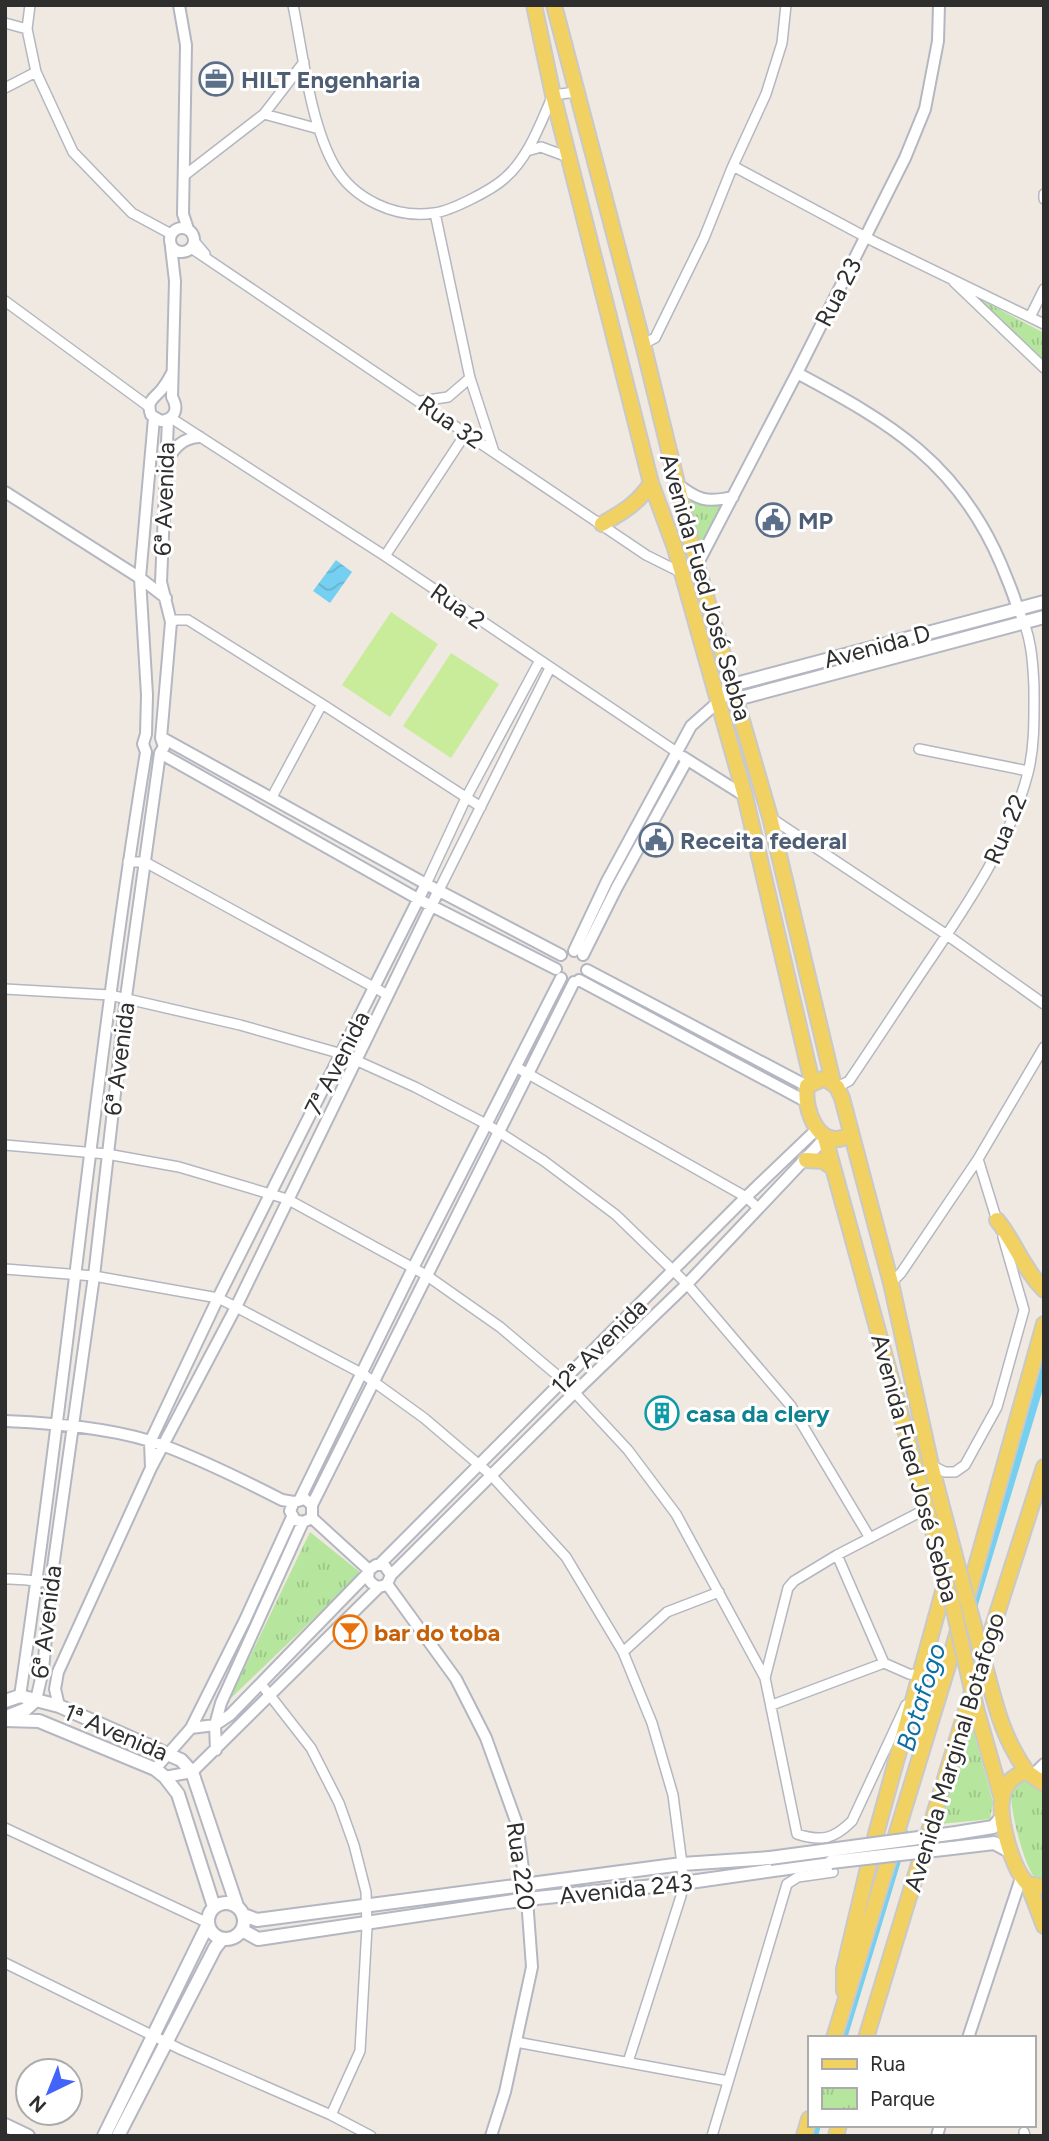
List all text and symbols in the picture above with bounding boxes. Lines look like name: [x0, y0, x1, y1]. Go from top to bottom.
office icon: HILT Engenharia: [197, 60, 235, 98]
place label: HILT Engenharia: [241, 65, 420, 94]
street label: Rua 23: [808, 253, 868, 331]
street label: Rua 32: [413, 389, 489, 455]
street label: 6ª Avenida: [148, 442, 180, 556]
street label: Avenida Fued José Sebba: [654, 450, 758, 724]
public building icon: MP: [754, 501, 792, 539]
place label: MP: [798, 506, 834, 535]
street label: Rua 2: [425, 577, 491, 635]
street label: Avenida D: [821, 618, 933, 674]
street label: Rua 22: [977, 790, 1033, 868]
public building icon: Receita federal: [637, 821, 675, 859]
place label: Receita federal: [680, 826, 847, 855]
street label: 6ª Avenida: [98, 1001, 140, 1117]
street label: 7ª Avenida: [298, 1006, 376, 1120]
street label: 12ª Avenida: [545, 1292, 653, 1400]
street label: Avenida Fued José Sebba: [865, 1331, 965, 1605]
building icon: casa da clery: [643, 1394, 681, 1432]
place label: casa da clery: [686, 1399, 830, 1428]
street label: 6ª Avenida: [25, 1564, 67, 1680]
street label: Avenida Marginal Botafogo: [898, 1609, 1010, 1895]
bar icon: bar do toba: [331, 1613, 369, 1651]
place label: bar do toba: [374, 1618, 500, 1647]
water label: Botafogo: [889, 1639, 953, 1755]
street label: 1ª Avenida: [60, 1697, 172, 1767]
street label: Rua 220: [500, 1820, 542, 1912]
street label: Avenida 243: [558, 1868, 694, 1910]
legend: [808, 2036, 1035, 2127]
text: Rua: [870, 2051, 906, 2076]
north arrow: [14, 2057, 84, 2127]
text: Parque: [870, 2086, 935, 2111]
text: N: [25, 2091, 51, 2117]

